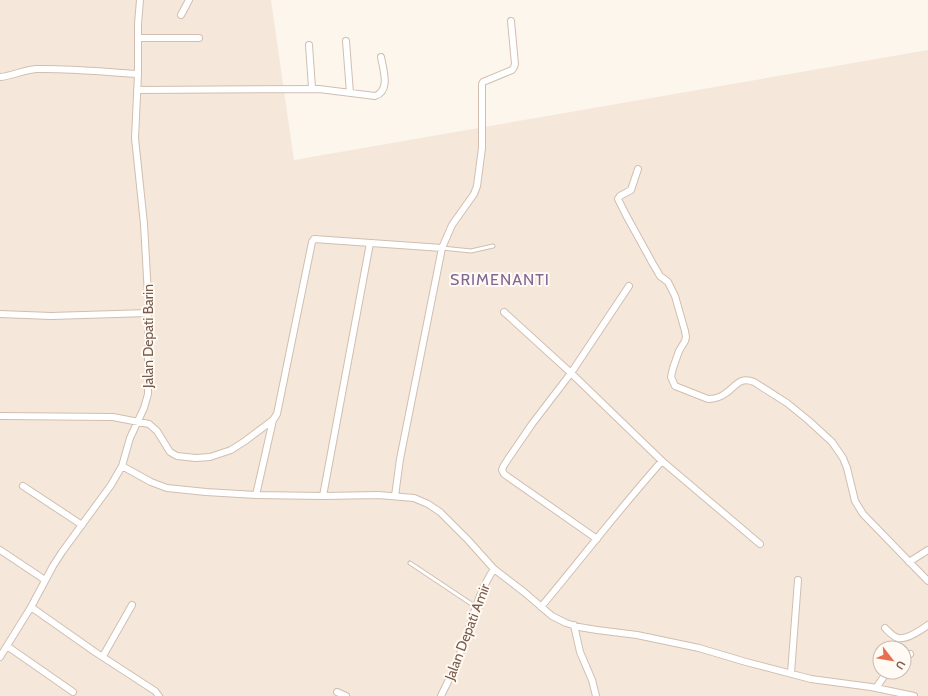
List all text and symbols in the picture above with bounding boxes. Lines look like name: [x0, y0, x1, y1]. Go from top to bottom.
district label: SRIMENANTI: [450, 270, 550, 289]
street label: Jalan Depati Barin: [139, 284, 157, 389]
street label: Jalan Depati Amir: [440, 581, 494, 684]
north arrow: [872, 640, 912, 680]
text: U: [892, 658, 909, 672]

